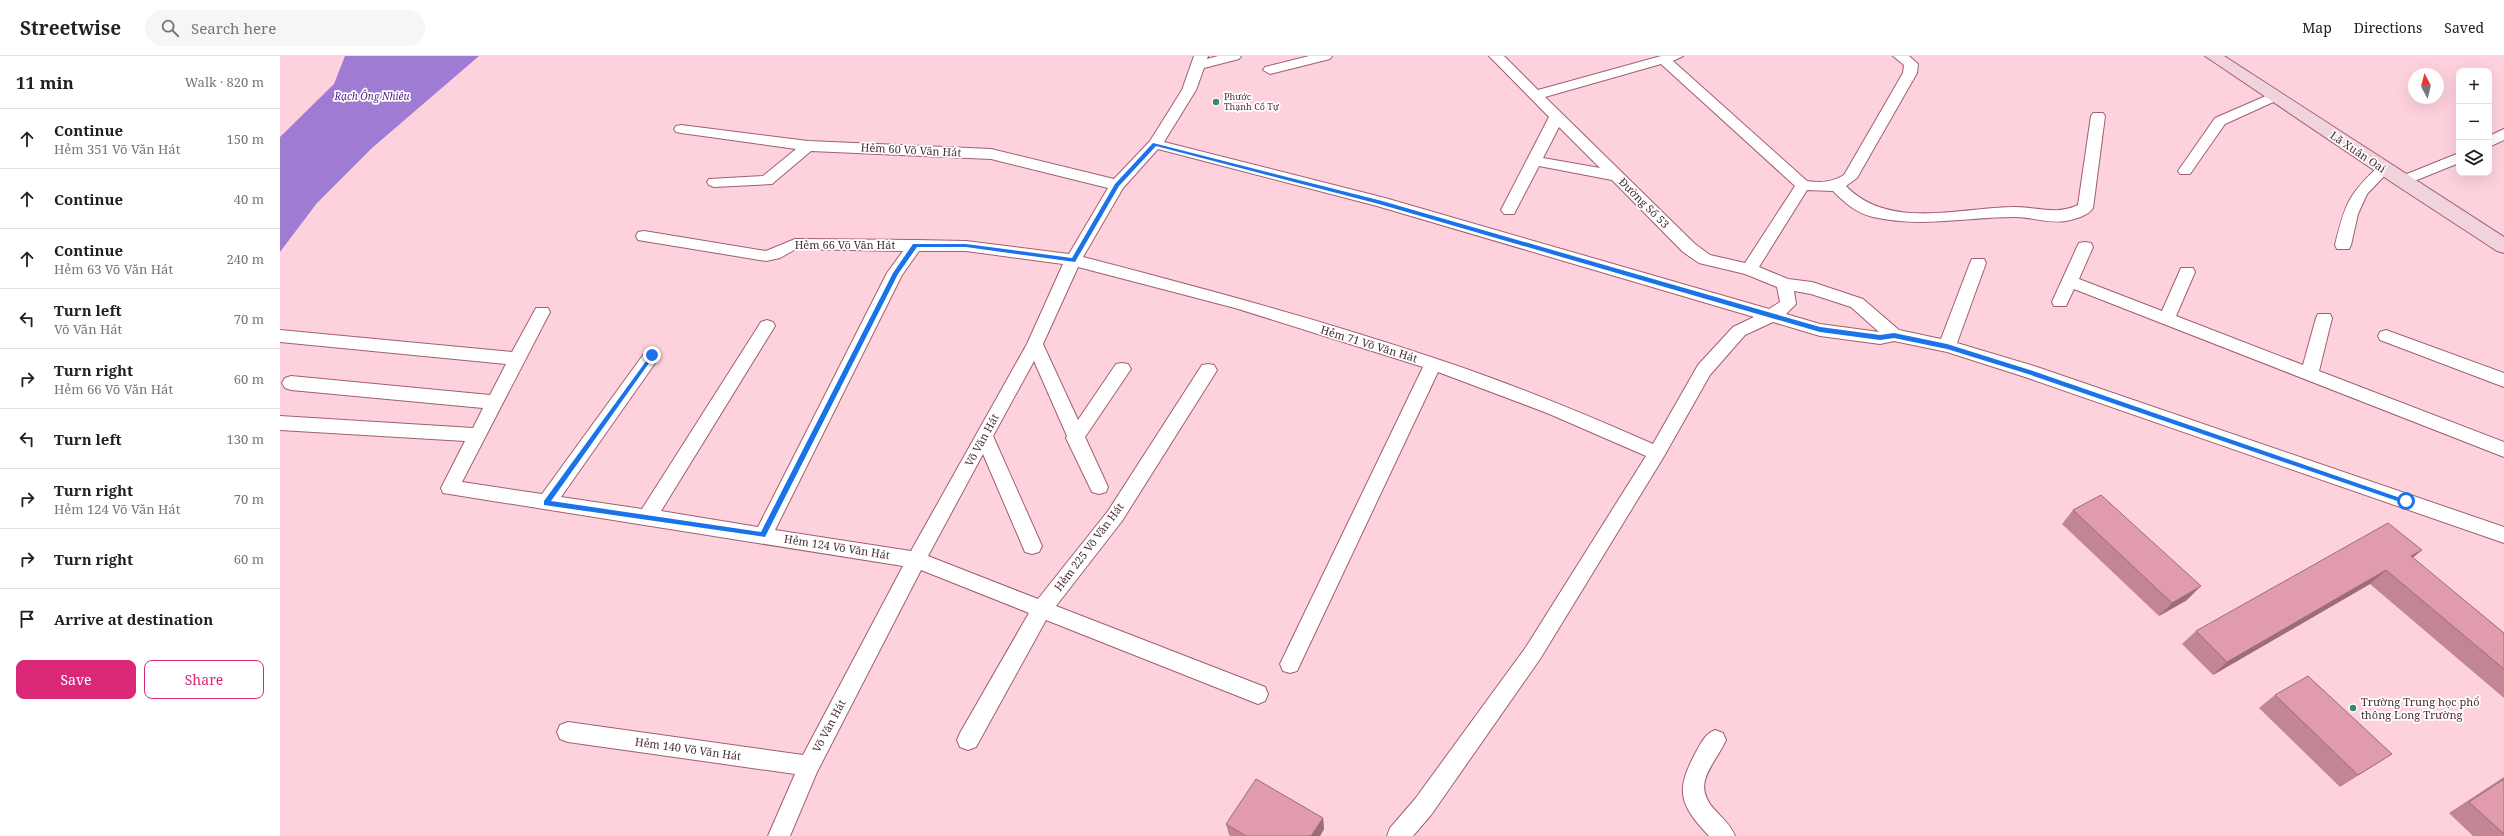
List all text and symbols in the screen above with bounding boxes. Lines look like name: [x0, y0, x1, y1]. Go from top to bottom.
search box: [145, 10, 425, 46]
text: Streetwise: [20, 15, 121, 41]
icon: search: [159, 17, 181, 39]
text: Search here: [191, 18, 276, 38]
text: Map: [2302, 18, 2332, 37]
text: Directions: [2354, 18, 2422, 37]
text: Saved: [2444, 18, 2484, 37]
north arrow: [2408, 68, 2444, 104]
map controls: [2456, 68, 2492, 176]
button: +: [2456, 68, 2492, 104]
text: 11 min: [16, 71, 74, 94]
text: Walk · 820 m: [185, 73, 264, 91]
water label: Rạch Ông Nhiêu: [333, 89, 410, 103]
place label: Phước Thạnh Cổ Tự: [1224, 90, 1280, 113]
marker: Phước Thạnh Cổ Tự: [1211, 97, 1221, 107]
button: −: [2456, 104, 2492, 140]
text: Continue: [54, 120, 123, 140]
street label: Lã Xuân Oai: [2327, 127, 2389, 176]
icon: ahead: [16, 128, 38, 150]
text: 150 m: [227, 130, 264, 148]
street label: Hẻm 60 Võ Văn Hát: [860, 139, 962, 160]
text: Hẻm 351 Võ Văn Hát: [54, 140, 180, 158]
button: layers: [2456, 140, 2492, 176]
street label: Đường Số 53: [1616, 174, 1673, 231]
icon: ahead: [16, 188, 38, 210]
text: Continue: [54, 189, 123, 209]
text: 40 m: [234, 190, 264, 208]
street label: Hẻm 66 Võ Văn Hát: [795, 237, 895, 252]
text: Continue: [54, 240, 123, 260]
icon: ahead: [16, 248, 38, 270]
text: 240 m: [227, 250, 264, 268]
text: Hẻm 63 Võ Văn Hát: [54, 260, 173, 278]
text: Turn left: [54, 300, 122, 320]
icon: left: [16, 308, 38, 330]
text: 70 m: [234, 310, 264, 328]
text: Võ Văn Hát: [54, 320, 122, 338]
street label: Hẻm 71 Võ Văn Hát: [1319, 322, 1420, 365]
route end: [643, 346, 661, 364]
text: Turn right: [54, 360, 133, 380]
icon: right: [16, 368, 38, 390]
text: 60 m: [234, 370, 264, 388]
text: Hẻm 66 Võ Văn Hát: [54, 380, 173, 398]
street label: Võ Văn Hát: [961, 411, 1002, 469]
icon: left: [16, 428, 38, 450]
text: Turn left: [54, 429, 122, 449]
text: 130 m: [227, 430, 264, 448]
text: Turn right: [54, 480, 133, 500]
icon: right: [16, 488, 38, 510]
text: 70 m: [234, 490, 264, 508]
route start: [2397, 492, 2415, 510]
street label: Hẻm 225 Võ Văn Hát: [1050, 499, 1127, 594]
text: Hẻm 124 Võ Văn Hát: [54, 500, 180, 518]
street label: Hẻm 124 Võ Văn Hát: [783, 531, 891, 562]
icon: right: [16, 548, 38, 570]
text: Turn right: [54, 549, 133, 569]
text: 60 m: [234, 550, 264, 568]
icon: arrive: [16, 608, 38, 630]
text: Arrive at destination: [54, 609, 213, 629]
button: Save: [16, 660, 136, 699]
button: Share: [144, 660, 264, 699]
place label: Trường Trung học phổ thông Long Trường: [2361, 694, 2480, 722]
street label: Võ Văn Hát: [808, 697, 849, 755]
marker: Trường Trung học phổ thông Long Trường: [2348, 703, 2358, 713]
street label: Hẻm 140 Võ Văn Hát: [634, 734, 742, 763]

